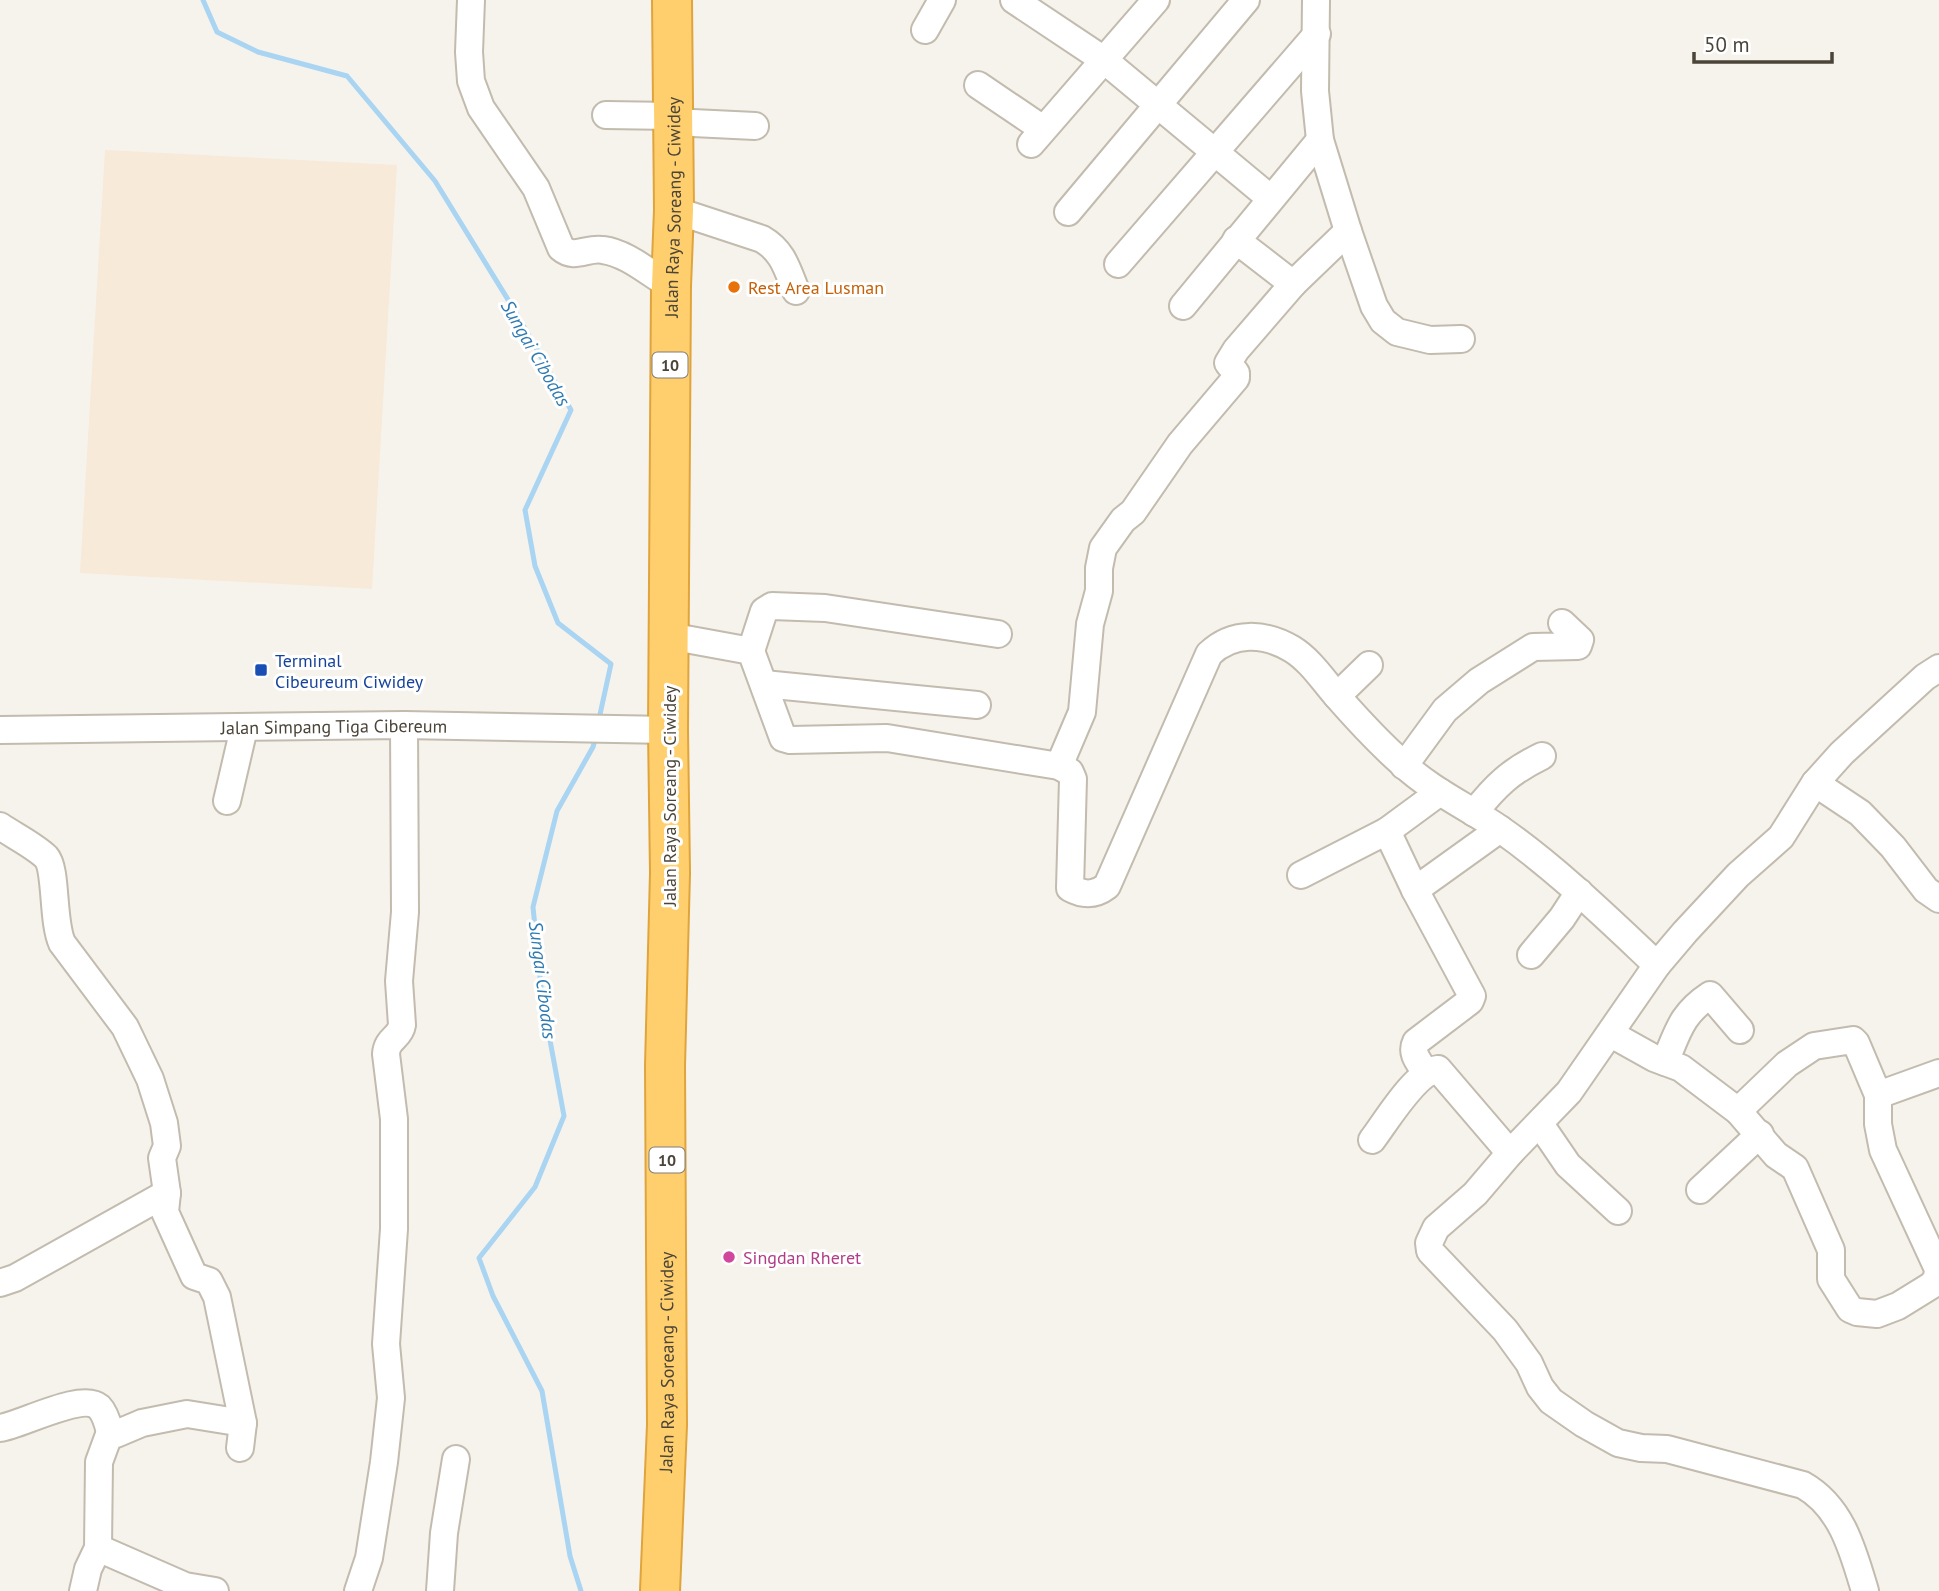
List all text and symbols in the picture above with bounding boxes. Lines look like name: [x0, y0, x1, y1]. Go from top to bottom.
scale bar: [1694, 21, 1832, 65]
text: 50 m: [1704, 31, 1750, 58]
street label: Jalan Raya Soreang - Ciwidey: [659, 96, 686, 319]
place label: Rest Area Lusman: [748, 276, 884, 299]
marker: Rest Area Lusman: [726, 279, 742, 295]
water label: Sungai Cibodas: [496, 296, 576, 411]
road number: 10: [652, 352, 688, 378]
place label: Terminal Cibeureum Ciwidey: [275, 649, 424, 693]
marker: Terminal Cibeureum Ciwidey: [253, 662, 269, 678]
street label: Jalan Raya Soreang - Ciwidey: [658, 685, 681, 907]
street label: Jalan Simpang Tiga Cibereum: [220, 713, 447, 739]
water label: Sungai Cibodas: [524, 920, 562, 1041]
road number: 10: [650, 1148, 684, 1172]
place label: Singdan Rheret: [743, 1246, 861, 1269]
marker: Singdan Rheret: [721, 1249, 737, 1265]
street label: Jalan Raya Soreang - Ciwidey: [653, 1251, 679, 1474]

